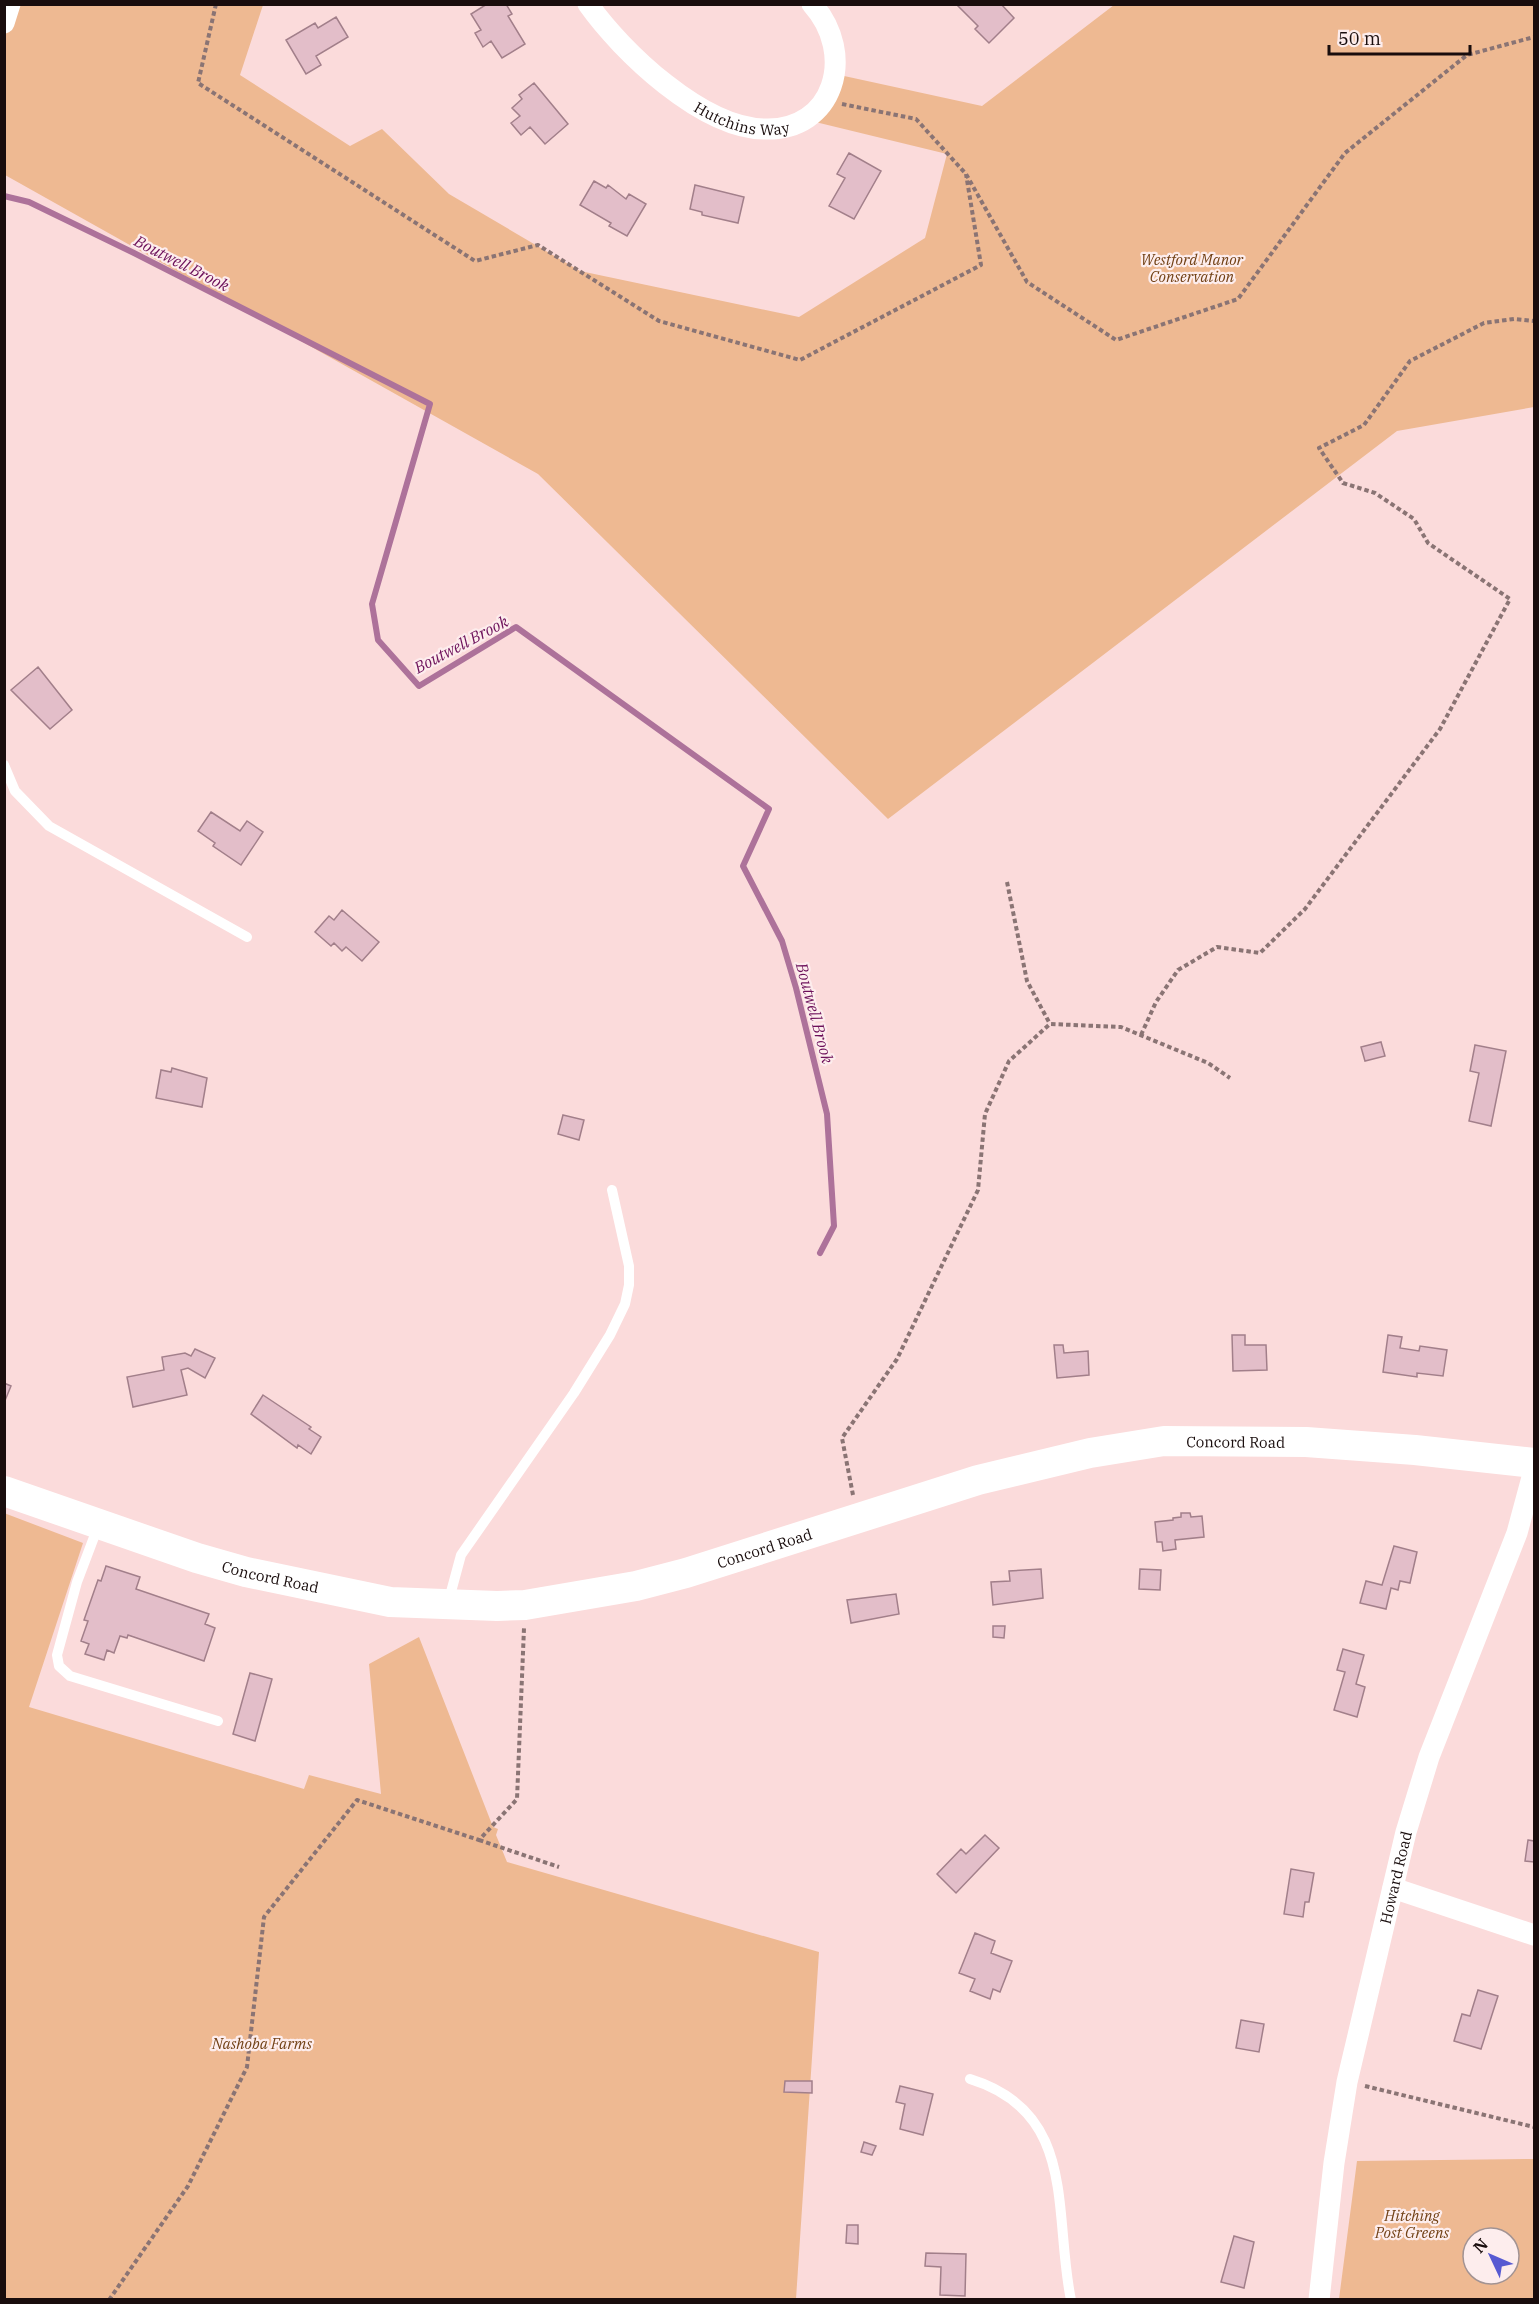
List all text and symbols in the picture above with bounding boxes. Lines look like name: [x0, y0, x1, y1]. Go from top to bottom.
scale bar: [1329, 18, 1470, 56]
text: 50 m: [1338, 27, 1381, 50]
street label: Hutchins Way: [691, 97, 791, 139]
water label: Boutwell Brook: [130, 230, 233, 296]
park label: Westford Manor Conservation: [1141, 250, 1244, 286]
water label: Boutwell Brook: [410, 611, 512, 678]
water label: Boutwell Brook: [792, 959, 838, 1066]
street label: Concord Road: [1186, 1432, 1285, 1451]
street label: Concord Road: [714, 1524, 814, 1572]
street label: Concord Road: [220, 1556, 321, 1596]
street label: Howard Road: [1375, 1829, 1415, 1926]
park label: Nashoba Farms: [211, 2034, 312, 2053]
park label: Hitching Post Greens: [1374, 2206, 1449, 2242]
north arrow: [1461, 2226, 1521, 2286]
text: N: [1469, 2234, 1492, 2257]

